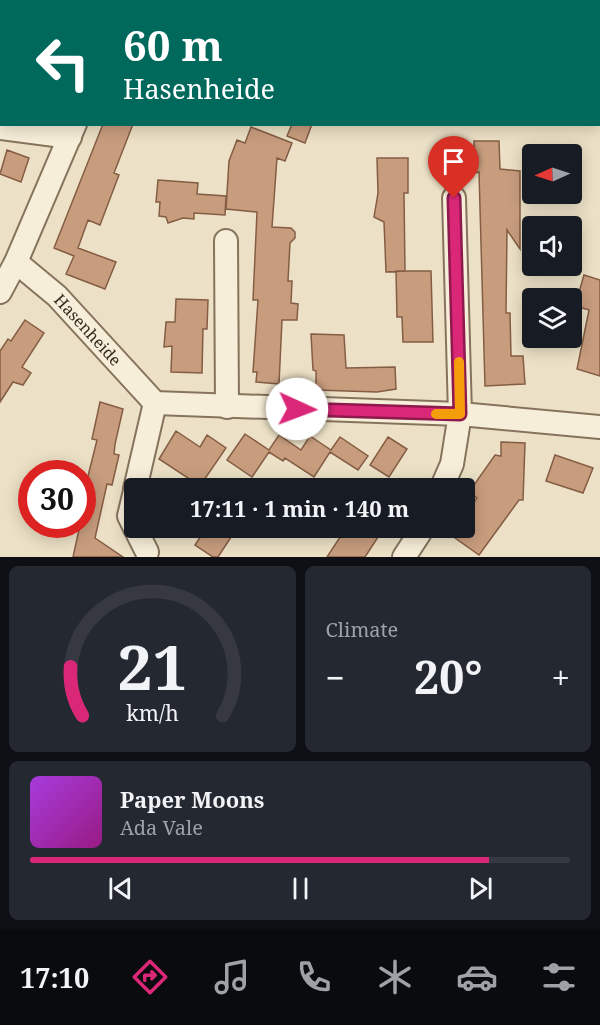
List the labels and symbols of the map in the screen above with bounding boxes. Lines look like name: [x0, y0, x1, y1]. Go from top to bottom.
pin: [428, 136, 479, 198]
north arrow: [522, 144, 582, 204]
street label: Hasenheide: [49, 289, 126, 370]
position arrow: [265, 377, 329, 441]
speed limit sign: 30: [18, 460, 96, 538]

